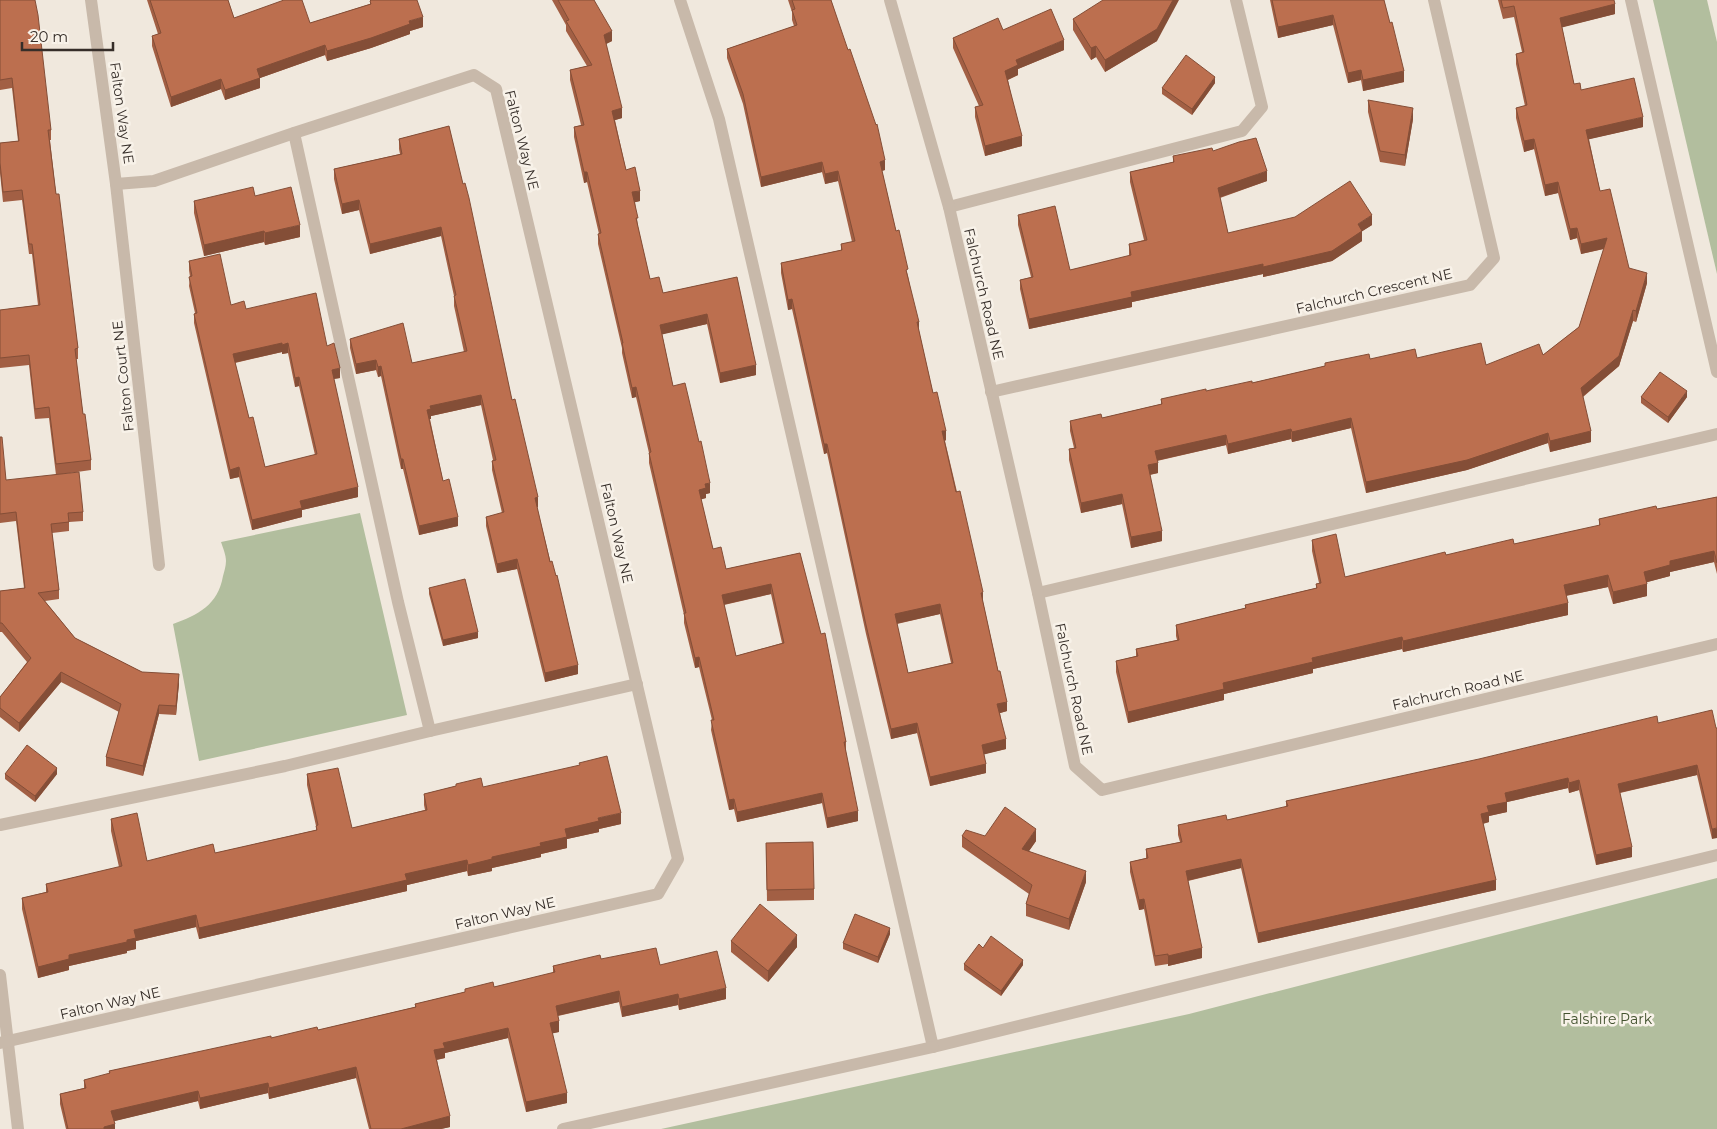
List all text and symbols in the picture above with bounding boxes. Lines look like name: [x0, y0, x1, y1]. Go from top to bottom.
scale bar: [22, 20, 114, 52]
text: 20 m: [30, 27, 68, 46]
street label: Falton Way NE: [106, 61, 138, 165]
street label: Falton Way NE: [501, 88, 543, 192]
street label: Falchurch Road NE: [960, 226, 1008, 362]
street label: Falchurch Crescent NE: [1294, 264, 1454, 318]
street label: Falton Court NE: [108, 320, 138, 432]
street label: Falton Way NE: [597, 481, 637, 585]
street label: Falchurch Road NE: [1051, 621, 1097, 757]
street label: Falchurch Road NE: [1390, 666, 1526, 714]
street label: Falton Way NE: [453, 893, 557, 933]
street label: Falton Way NE: [58, 983, 162, 1023]
park label: Falshire Park: [1562, 1010, 1653, 1028]

